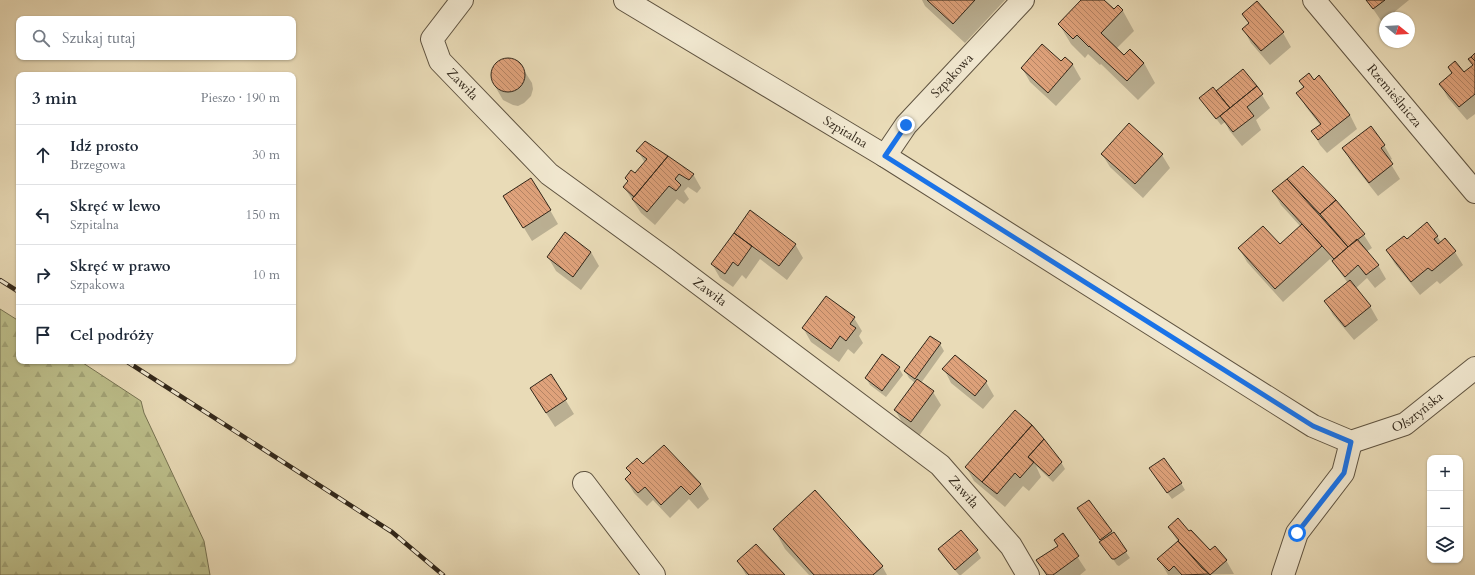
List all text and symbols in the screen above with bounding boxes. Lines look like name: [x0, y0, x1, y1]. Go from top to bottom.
north arrow: [1379, 12, 1415, 48]
search box: [16, 16, 296, 60]
icon: search: [30, 27, 52, 49]
text: Szukaj tutaj: [62, 28, 136, 48]
street label: Szpakowa: [927, 49, 978, 102]
street label: Rzemieślnicza: [1363, 60, 1426, 132]
street label: Zawiła: [443, 64, 483, 105]
text: 3 min: [32, 87, 77, 110]
text: Pieszo · 190 m: [201, 89, 280, 107]
street label: Szpitalna: [820, 112, 871, 153]
route end: [897, 116, 915, 134]
text: Idź prosto: [70, 136, 138, 156]
icon: ahead: [32, 144, 54, 166]
text: 30 m: [252, 146, 280, 164]
text: Brzegowa: [70, 156, 126, 174]
text: Skręć w lewo: [70, 196, 160, 216]
icon: left: [32, 204, 54, 226]
text: 150 m: [246, 206, 280, 224]
text: Szpitalna: [70, 216, 119, 234]
text: Skręć w prawo: [70, 256, 171, 276]
icon: right: [32, 264, 54, 286]
text: 10 m: [252, 266, 280, 284]
street label: Zawiła: [689, 273, 731, 311]
text: Szpakowa: [70, 276, 125, 294]
icon: arrive: [32, 324, 54, 346]
text: Cel podróży: [70, 325, 154, 345]
street label: Olsztyńska: [1389, 388, 1447, 437]
map controls: [1427, 455, 1463, 563]
button: +: [1427, 455, 1463, 491]
street label: Zawiła: [944, 472, 983, 513]
button: −: [1427, 491, 1463, 527]
route start: [1288, 524, 1306, 542]
button: layers: [1427, 527, 1463, 563]

